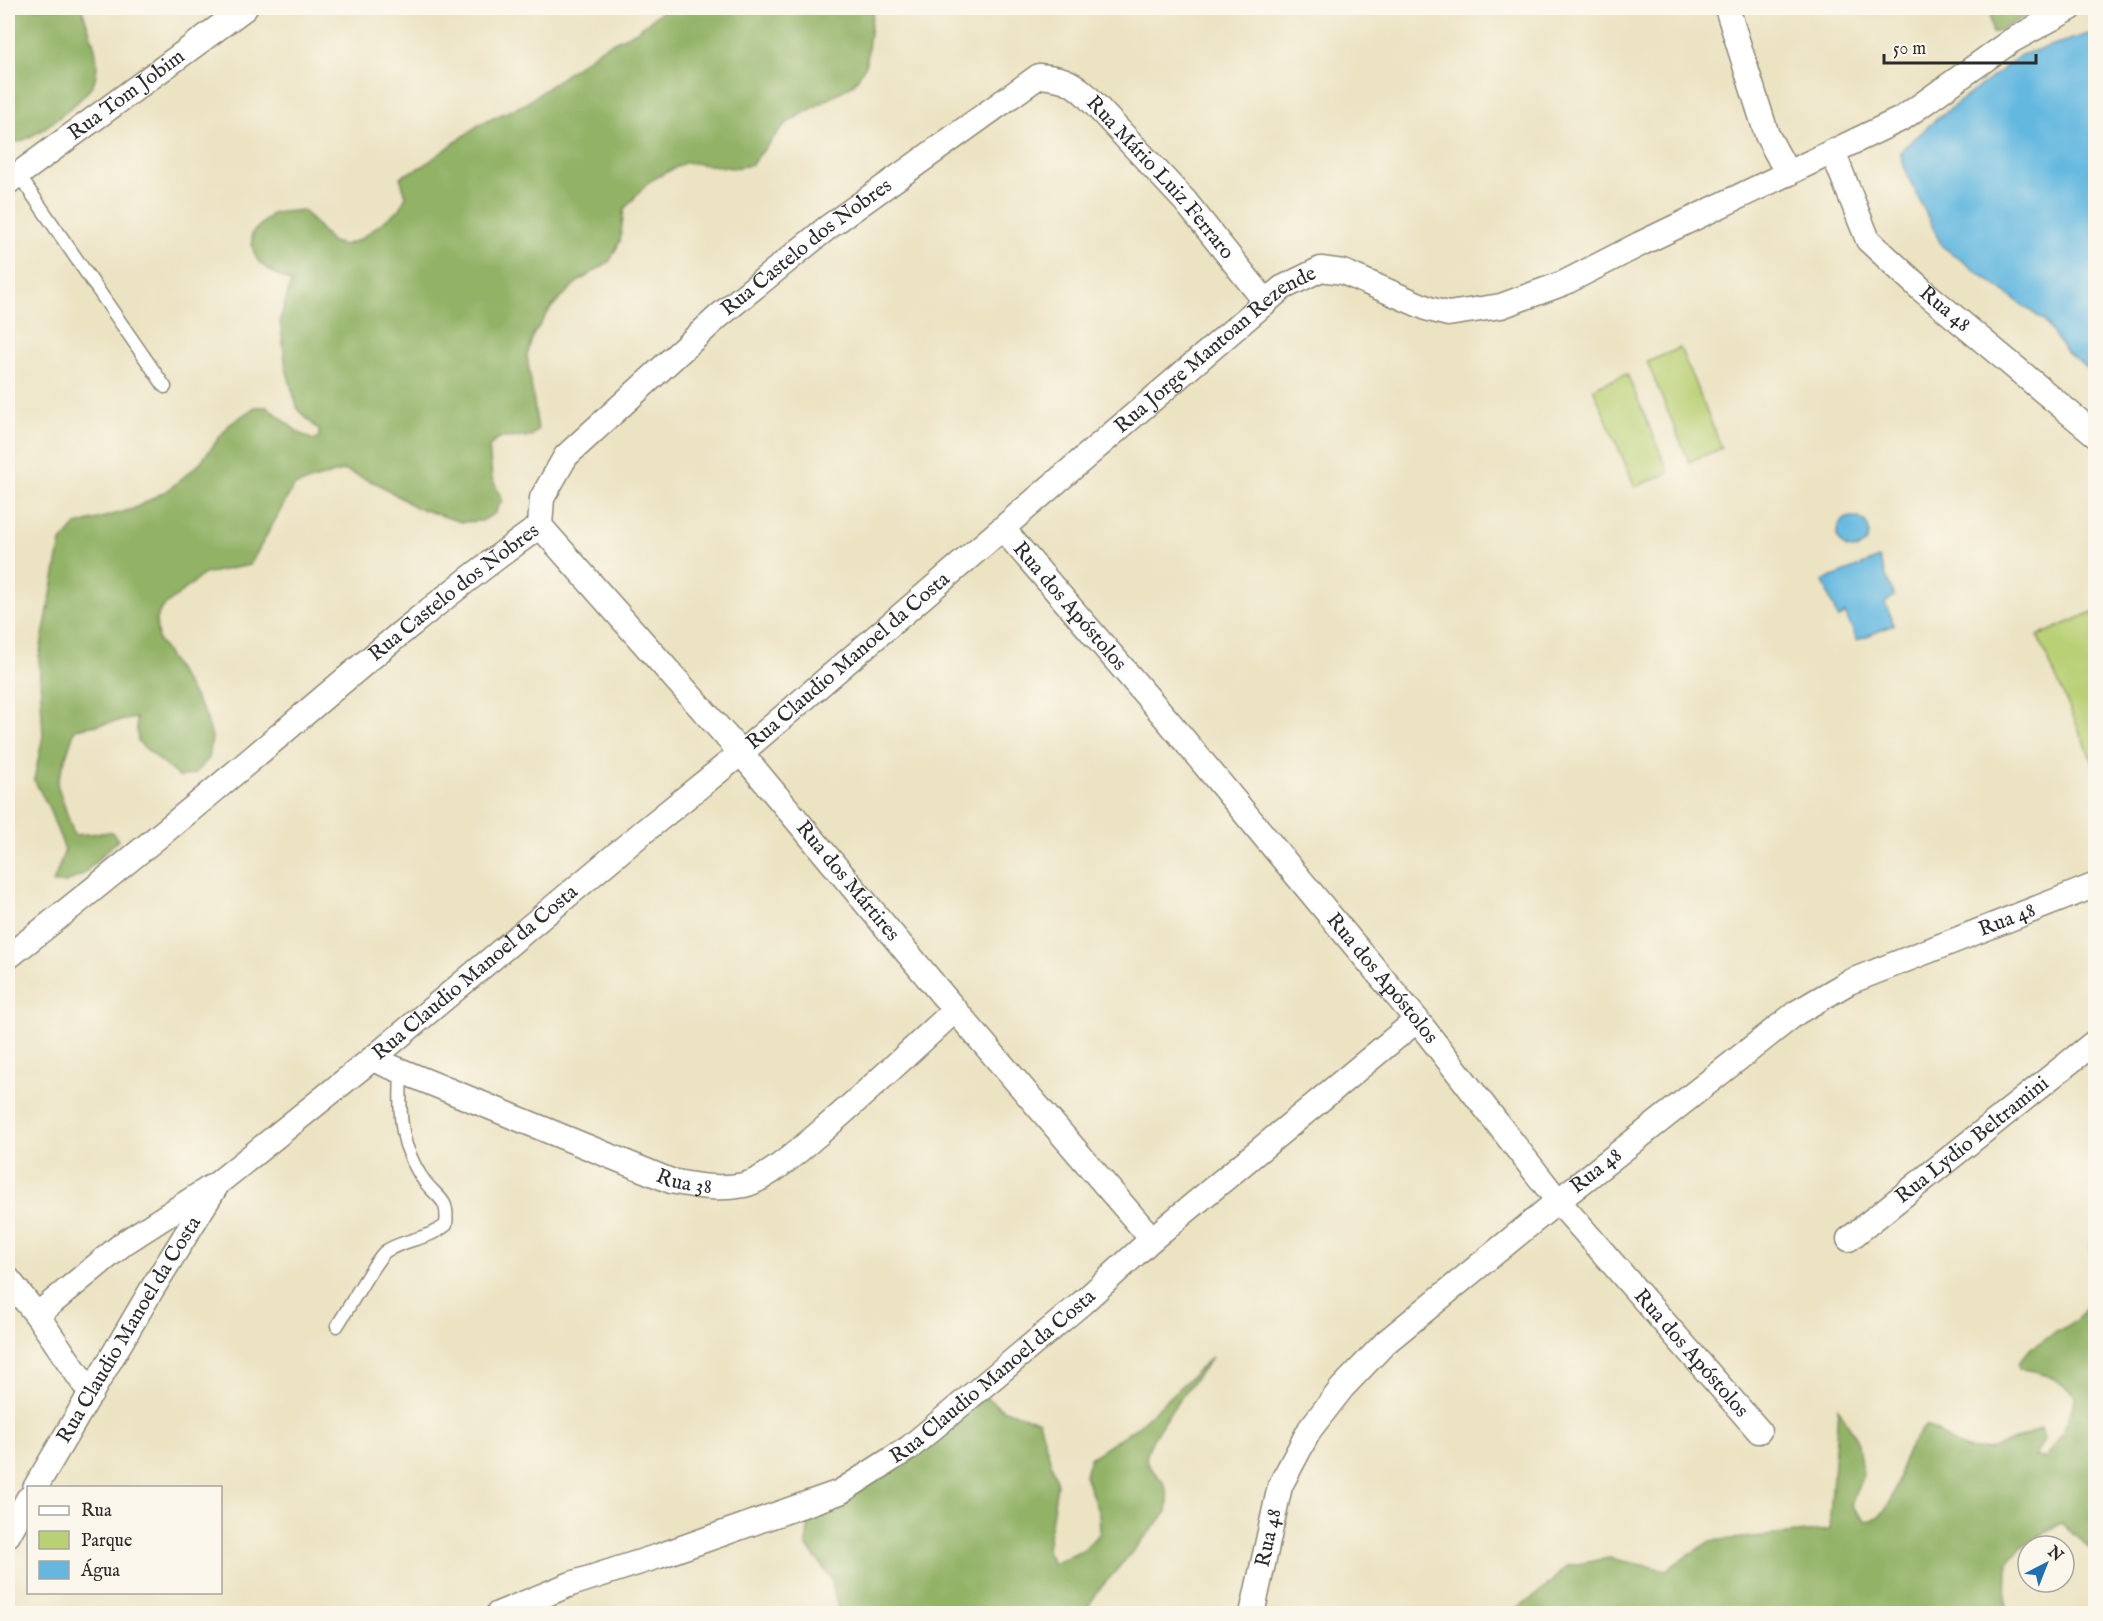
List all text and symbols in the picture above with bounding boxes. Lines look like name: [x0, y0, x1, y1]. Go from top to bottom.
scale bar: [1884, 27, 2036, 65]
text: 50 m: [1893, 38, 1926, 61]
street label: Rua Tom Jobim: [63, 43, 190, 147]
street label: Rua Mário Luiz Ferraro: [1080, 90, 1240, 265]
street label: Rua Castelo dos Nobres: [716, 172, 897, 322]
street label: Rua Jorge Mantoan Rezende: [1109, 260, 1321, 440]
street label: Rua 48: [1914, 280, 1976, 338]
street label: Rua Castelo dos Nobres: [363, 517, 545, 668]
street label: Rua dos Apóstolos: [1006, 536, 1133, 677]
street label: Rua Claudio Manoel da Costa: [741, 565, 956, 756]
street label: Rua dos Mártires: [790, 815, 906, 947]
street label: Rua Claudio Manoel da Costa: [367, 878, 584, 1066]
street label: Rua 48: [1975, 897, 2039, 943]
street label: Rua dos Apóstolos: [1320, 907, 1444, 1049]
street label: Rua Lydio Beltramini: [1890, 1070, 2055, 1210]
street label: Rua 48: [1565, 1142, 1628, 1200]
street label: Rua 38: [652, 1163, 713, 1201]
street label: Rua Claudio Manoel da Costa: [51, 1210, 208, 1448]
street label: Rua Claudio Manoel da Costa: [885, 1283, 1102, 1470]
street label: Rua dos Apóstolos: [1628, 1283, 1755, 1423]
legend: [27, 1486, 222, 1594]
text: Rua: [81, 1500, 112, 1523]
street label: Rua 48: [1249, 1506, 1288, 1569]
text: Parque: [81, 1530, 132, 1553]
north arrow: [2016, 1534, 2076, 1594]
text: N: [2042, 1542, 2067, 1567]
text: Água: [80, 1558, 120, 1583]

